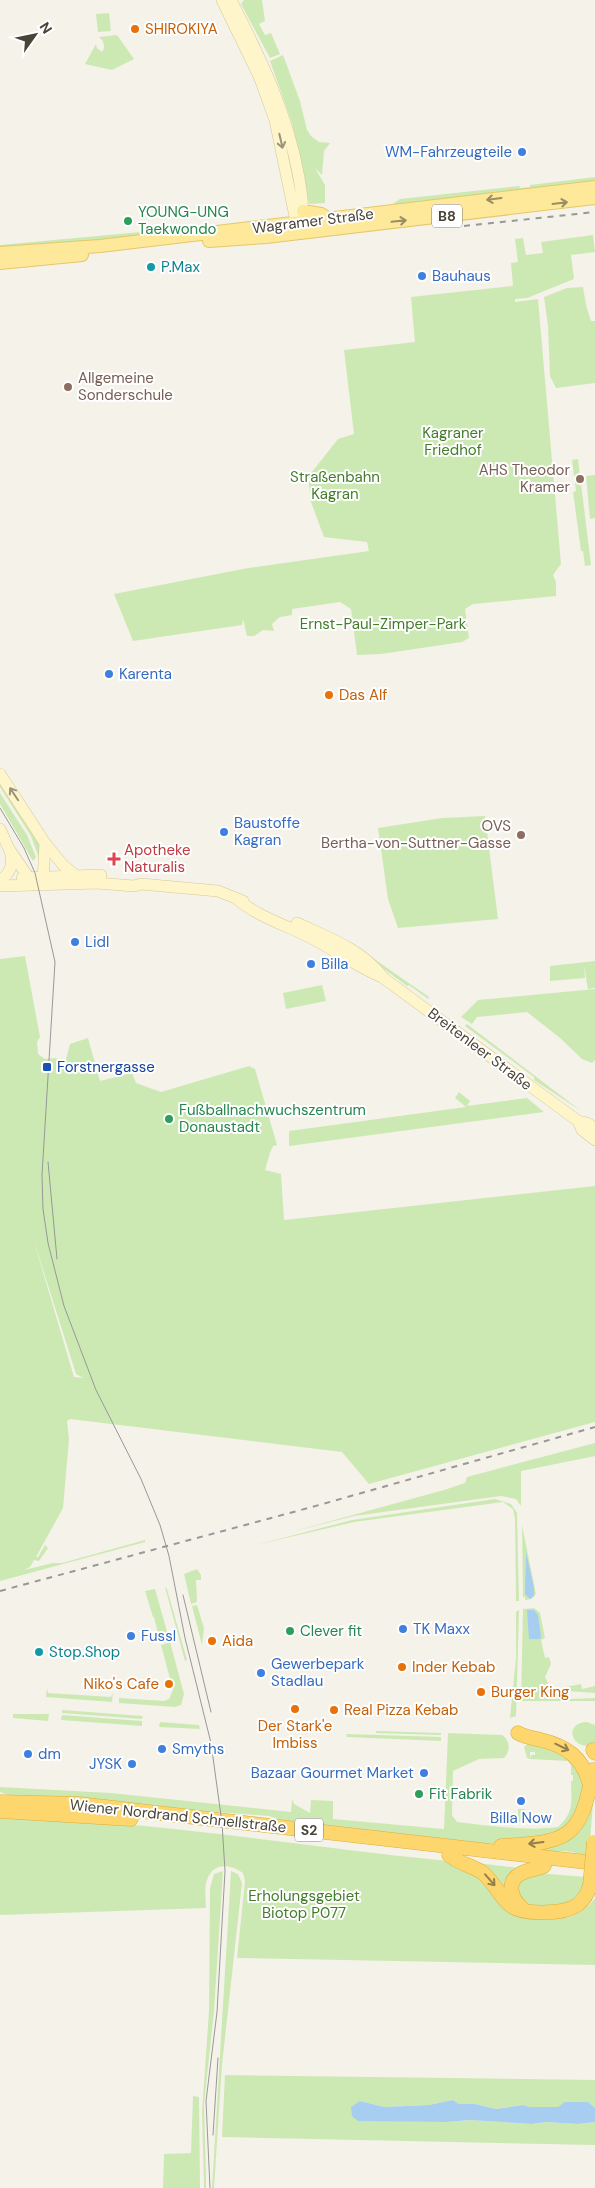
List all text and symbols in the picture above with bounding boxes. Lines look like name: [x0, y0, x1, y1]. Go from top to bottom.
north arrow: [10, 10, 60, 60]
text: N: [36, 19, 56, 37]
place label: SHIROKIYA: [145, 19, 218, 39]
marker: SHIROKIYA: [129, 23, 141, 35]
one-way arrow: [277, 133, 286, 149]
place label: WM-Fahrzeugteile: [385, 142, 512, 162]
marker: WM-Fahrzeugteile: [516, 146, 528, 158]
one-way arrow: [487, 194, 503, 204]
one-way arrow: [552, 198, 568, 208]
place label: YOUNG-UNG Taekwondo: [138, 202, 229, 239]
street label: Wagramer Straße: [251, 204, 375, 238]
road number: B8: [432, 205, 462, 228]
marker: YOUNG-UNG Taekwondo: [122, 215, 134, 227]
one-way arrow: [390, 216, 406, 226]
place label: P.Max: [161, 257, 200, 277]
marker: P.Max: [145, 261, 157, 273]
place label: Bauhaus: [432, 266, 491, 286]
marker: Bauhaus: [416, 270, 428, 282]
place label: Allgemeine Sonderschule: [78, 368, 173, 405]
marker: Allgemeine Sonderschule: [62, 381, 74, 393]
park label: Kagraner Friedhof: [422, 423, 484, 460]
place label: AHS Theodor Kramer: [479, 460, 570, 497]
park label: Straßenbahn Kagran: [290, 467, 380, 504]
marker: AHS Theodor Kramer: [574, 473, 586, 485]
park label: Ernst-Paul-Zimper-Park: [300, 614, 467, 634]
place label: Karenta: [119, 664, 172, 684]
marker: Karenta: [103, 668, 115, 680]
place label: Das Alf: [339, 685, 387, 705]
marker: Das Alf: [323, 689, 335, 701]
one-way arrow: [8, 787, 19, 801]
place label: Baustoffe Kagran: [234, 813, 300, 850]
place label: OVS Bertha-von-Suttner-Gasse: [321, 816, 511, 853]
marker: Baustoffe Kagran: [218, 826, 230, 838]
marker: OVS Bertha-von-Suttner-Gasse: [515, 829, 527, 841]
place label: Apotheke Naturalis: [124, 840, 191, 877]
marker: Apotheke Naturalis: [108, 853, 120, 865]
place label: Lidl: [85, 932, 109, 952]
marker: Lidl: [69, 936, 81, 948]
place label: Billa: [321, 954, 349, 974]
marker: Billa: [305, 958, 317, 970]
street label: Breitenleer Straße: [424, 1003, 536, 1095]
place label: Forstnergasse: [57, 1057, 155, 1077]
marker: Forstnergasse: [41, 1061, 53, 1073]
place label: Fußballnachwuchszentrum Donaustadt: [179, 1100, 366, 1137]
marker: Fußballnachwuchszentrum Donaustadt: [163, 1113, 175, 1125]
place label: TK Maxx: [413, 1619, 470, 1639]
place label: Clever fit: [300, 1621, 362, 1641]
marker: TK Maxx: [397, 1623, 409, 1635]
marker: Clever fit: [284, 1625, 296, 1637]
place label: Fussl: [141, 1626, 176, 1646]
marker: Fussl: [125, 1630, 137, 1642]
place label: Aida: [222, 1631, 253, 1651]
marker: Aida: [206, 1635, 218, 1647]
place label: Stop.Shop: [49, 1642, 120, 1662]
marker: Stop.Shop: [33, 1646, 45, 1658]
place label: Gewerbepark Stadlau: [271, 1654, 365, 1691]
place label: Inder Kebab: [412, 1657, 495, 1677]
marker: Inder Kebab: [396, 1661, 408, 1673]
marker: Gewerbepark Stadlau: [255, 1667, 267, 1679]
place label: Niko's Cafe: [84, 1674, 159, 1694]
marker: Niko's Cafe: [163, 1678, 175, 1690]
place label: Burger King: [491, 1682, 569, 1702]
marker: Burger King: [475, 1686, 487, 1698]
place label: Real Pizza Kebab: [344, 1700, 458, 1720]
marker: Der Stark'e Imbiss: [289, 1703, 301, 1715]
marker: Real Pizza Kebab: [328, 1704, 340, 1716]
place label: Der Stark'e Imbiss: [258, 1716, 332, 1753]
place label: Smyths: [172, 1739, 224, 1759]
marker: Smyths: [156, 1743, 168, 1755]
one-way arrow: [554, 1743, 569, 1752]
place label: dm: [38, 1744, 61, 1764]
marker: dm: [22, 1748, 34, 1760]
place label: JYSK: [89, 1754, 122, 1774]
marker: JYSK: [126, 1758, 138, 1770]
place label: Bazaar Gourmet Market: [251, 1763, 414, 1783]
marker: Bazaar Gourmet Market: [418, 1767, 430, 1779]
place label: Fit Fabrik: [429, 1784, 493, 1804]
marker: Fit Fabrik: [413, 1788, 425, 1800]
street label: Wiener Nordrand Schnellstraße: [69, 1795, 287, 1837]
marker: Billa Now: [515, 1795, 527, 1807]
place label: Billa Now: [490, 1808, 553, 1828]
road number: S2: [295, 1818, 323, 1842]
one-way arrow: [529, 1838, 545, 1848]
one-way arrow: [484, 1874, 495, 1887]
park label: Erholungsgebiet Biotop P077: [248, 1886, 360, 1923]

